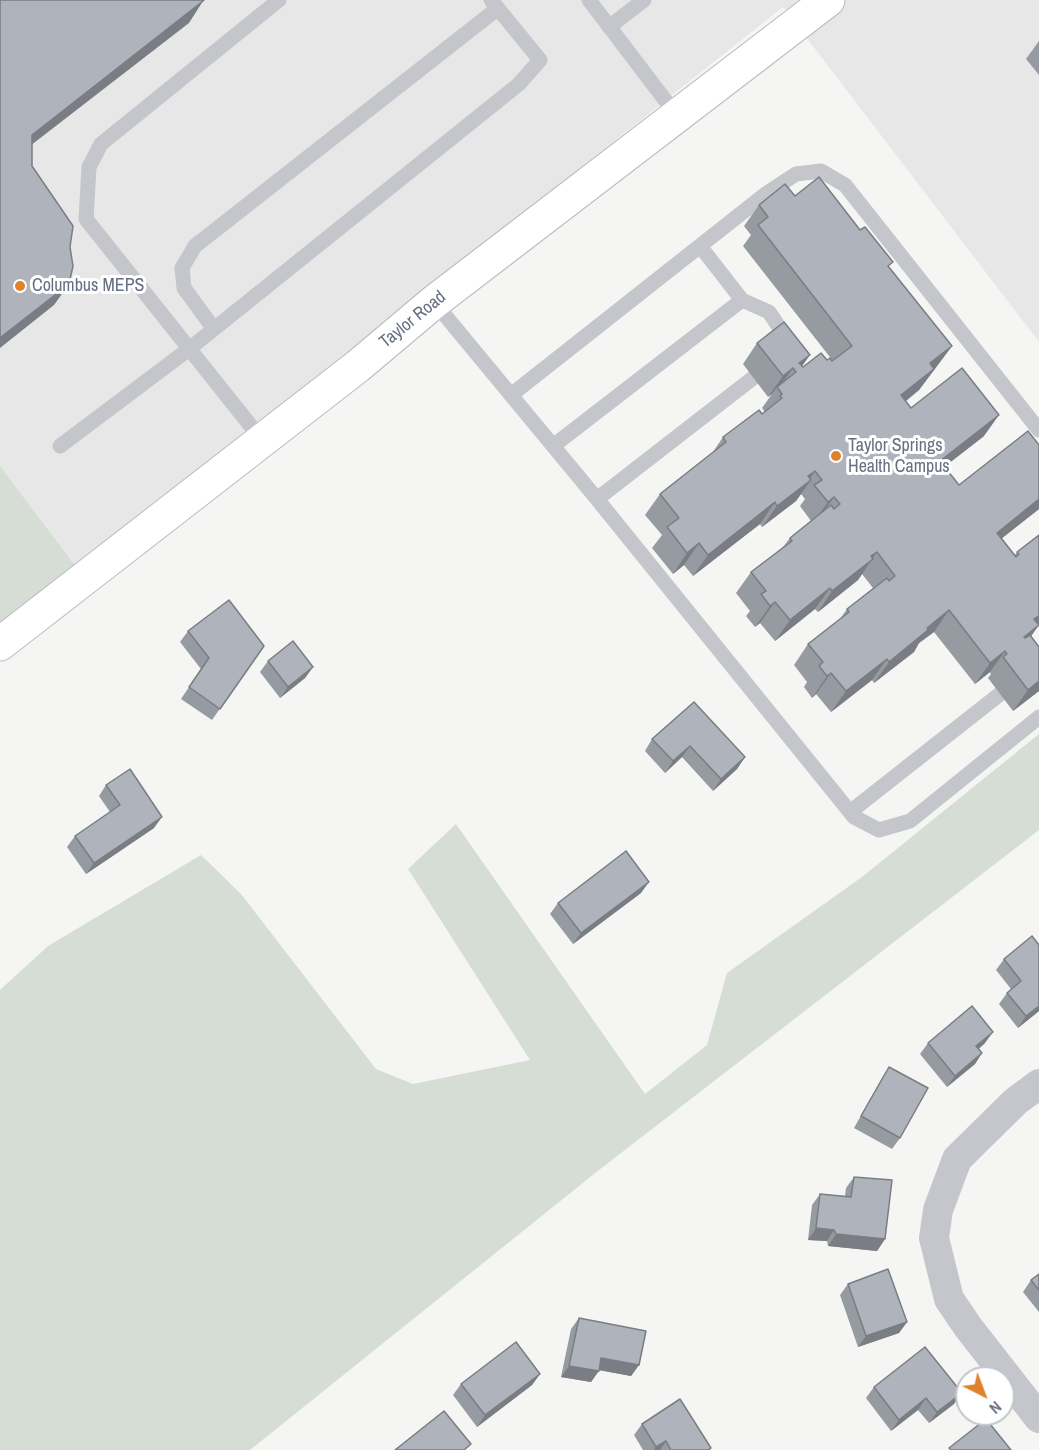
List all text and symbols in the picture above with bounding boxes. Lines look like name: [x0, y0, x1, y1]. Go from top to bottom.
place label: Columbus MEPS: [32, 275, 144, 297]
marker: Columbus MEPS: [13, 279, 27, 293]
street label: Taylor Road: [375, 287, 451, 353]
place label: Taylor Springs Health Campus: [848, 435, 950, 478]
marker: Taylor Springs Health Campus: [829, 449, 843, 463]
north arrow: [955, 1366, 1015, 1426]
text: N: [985, 1397, 1007, 1419]

